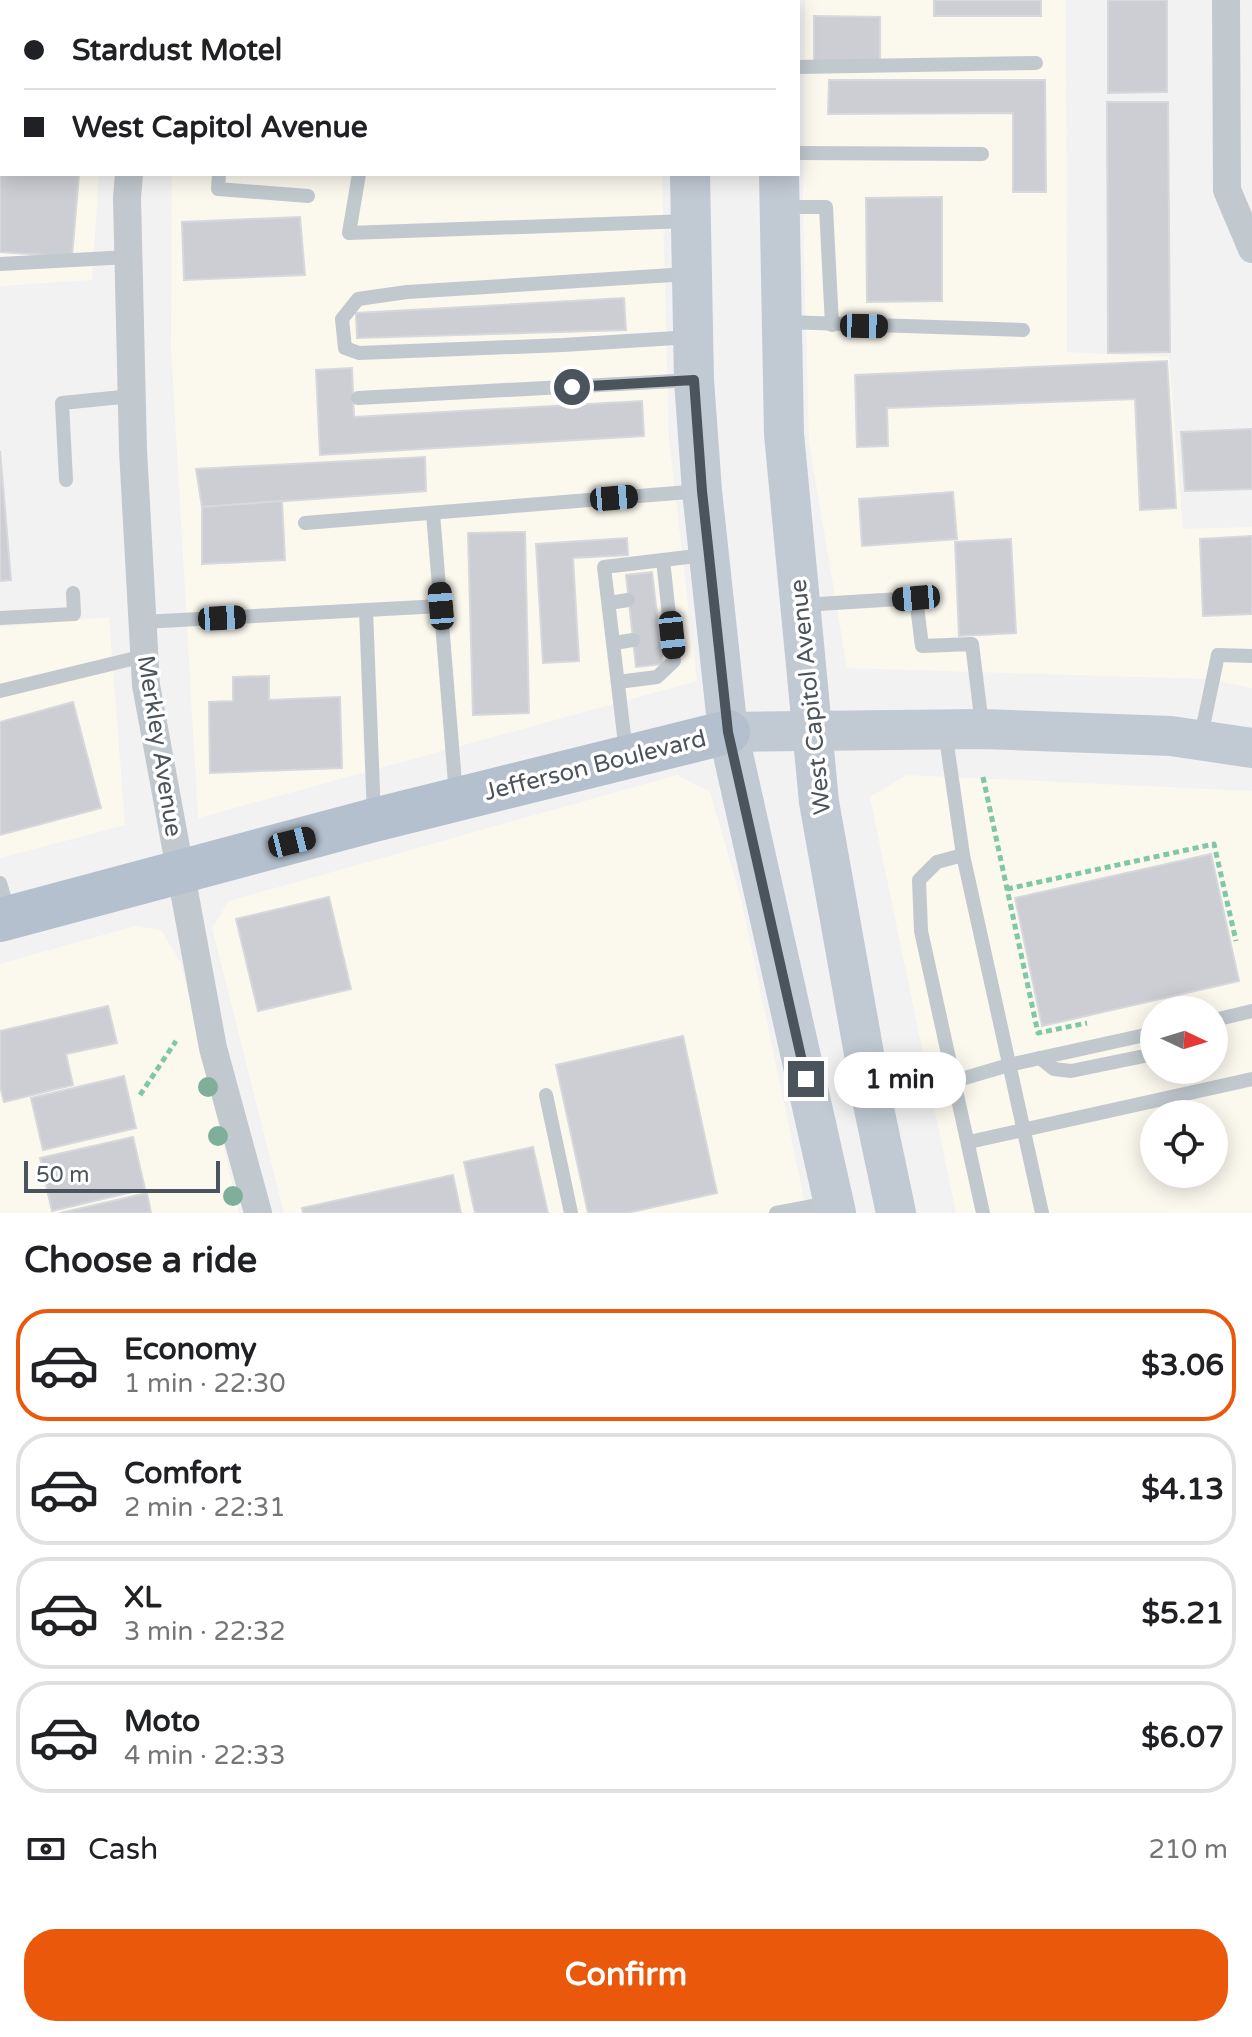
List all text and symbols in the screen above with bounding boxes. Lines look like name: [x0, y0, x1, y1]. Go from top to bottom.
text: Stardust Motel: [72, 32, 282, 69]
text: West Capitol Avenue: [72, 109, 368, 146]
car: [840, 314, 888, 338]
route start: [554, 369, 590, 405]
car: [589, 484, 639, 512]
street label: West Capitol Avenue: [784, 578, 837, 816]
car: [427, 581, 455, 631]
car: [891, 584, 941, 612]
car: [197, 605, 247, 631]
car: [658, 610, 686, 660]
street label: Merkley Avenue: [131, 653, 188, 839]
street label: Jefferson Boulevard: [481, 724, 709, 807]
car: [266, 825, 318, 859]
north arrow: [1140, 996, 1228, 1084]
map controls: [1140, 996, 1228, 1188]
callout: 1 min: [834, 1051, 966, 1107]
route end: [788, 1061, 824, 1097]
text: 1 min: [865, 1064, 935, 1095]
button: locate: [1140, 1100, 1228, 1188]
scale bar: [24, 1157, 220, 1193]
text: 50 m: [36, 1162, 90, 1188]
text: Choose a ride: [24, 1239, 257, 1282]
icon: car: [28, 1329, 100, 1401]
text: Economy: [124, 1331, 257, 1368]
text: $3.06: [1141, 1347, 1224, 1384]
text: 1 min · 22:30: [124, 1368, 286, 1399]
icon: car: [28, 1453, 100, 1525]
text: Comfort: [124, 1455, 242, 1492]
text: $4.13: [1141, 1471, 1224, 1508]
text: 2 min · 22:31: [124, 1492, 286, 1523]
icon: car: [28, 1577, 100, 1649]
text: XL: [124, 1579, 161, 1616]
text: $5.21: [1142, 1595, 1224, 1632]
text: 3 min · 22:32: [124, 1616, 286, 1647]
icon: car: [28, 1701, 100, 1773]
text: Moto: [124, 1703, 200, 1740]
text: $6.07: [1141, 1719, 1224, 1756]
text: 4 min · 22:33: [124, 1740, 286, 1771]
icon: cash: [24, 1827, 68, 1871]
text: Cash: [88, 1831, 158, 1868]
text: 210 m: [1148, 1834, 1228, 1865]
button: Confirm: [24, 1929, 1228, 2021]

